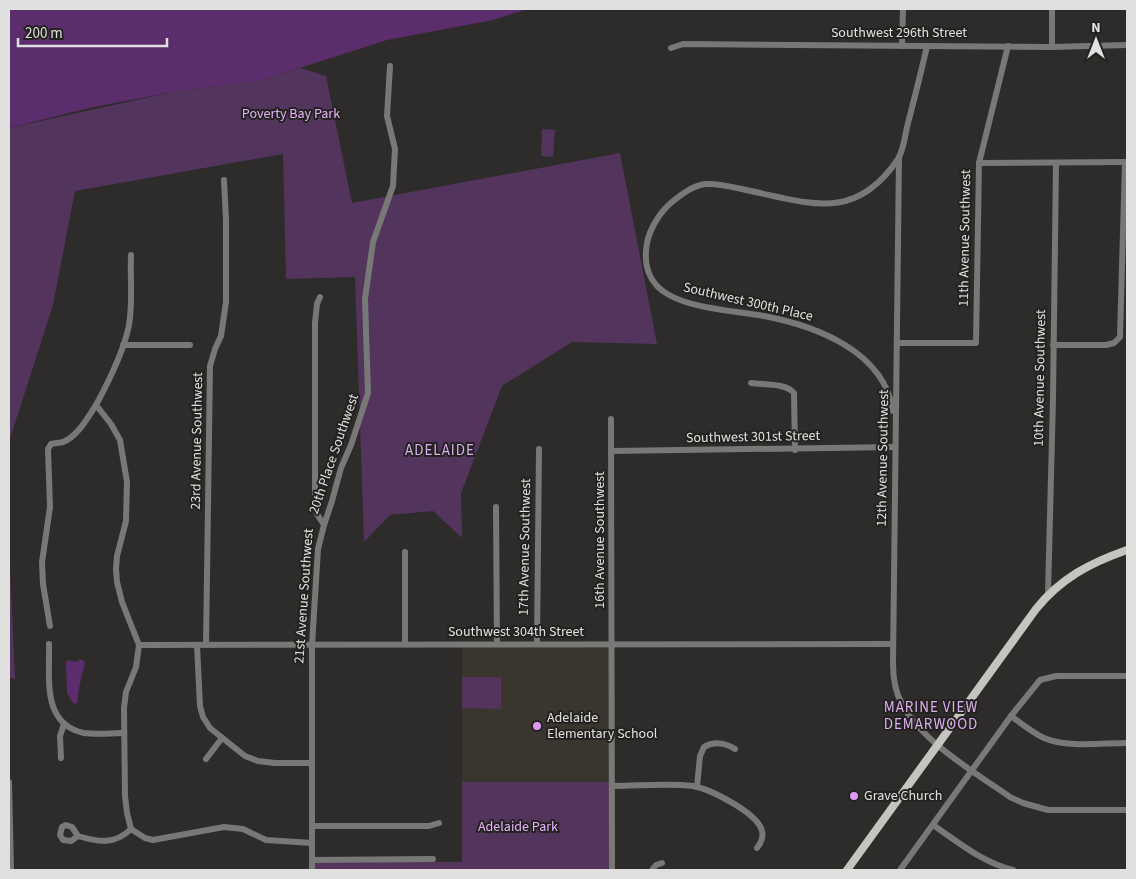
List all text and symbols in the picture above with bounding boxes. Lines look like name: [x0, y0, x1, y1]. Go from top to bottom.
scale bar: [18, 15, 166, 47]
north arrow: [1071, 15, 1121, 65]
text: N: [1091, 18, 1101, 38]
text: 200 m: [25, 23, 63, 44]
street label: Southwest 296th Street: [831, 23, 967, 43]
park label: Poverty Bay Park: [242, 104, 340, 124]
street label: 11th Avenue Southwest: [954, 169, 976, 307]
street label: Southwest 300th Place: [681, 277, 815, 327]
street label: 10th Avenue Southwest: [1029, 309, 1051, 447]
street label: 23rd Avenue Southwest: [186, 372, 208, 510]
street label: 12th Avenue Southwest: [872, 389, 894, 527]
street label: 20th Place Southwest: [304, 391, 364, 517]
street label: Southwest 301st Street: [686, 426, 821, 448]
district label: ADELAIDE: [405, 440, 475, 461]
street label: 16th Avenue Southwest: [590, 471, 610, 609]
street label: 17th Avenue Southwest: [514, 478, 536, 616]
street label: 21st Avenue Southwest: [289, 528, 319, 664]
street label: Southwest 304th Street: [448, 622, 584, 642]
district label: MARINE VIEW DEMARWOOD: [884, 697, 978, 735]
place label: Adelaide Elementary School: [547, 708, 658, 744]
marker: Adelaide Elementary School: [531, 720, 543, 732]
place label: Grave Church: [864, 786, 942, 806]
marker: Grave Church: [848, 790, 860, 802]
park label: Adelaide Park: [478, 817, 558, 837]

